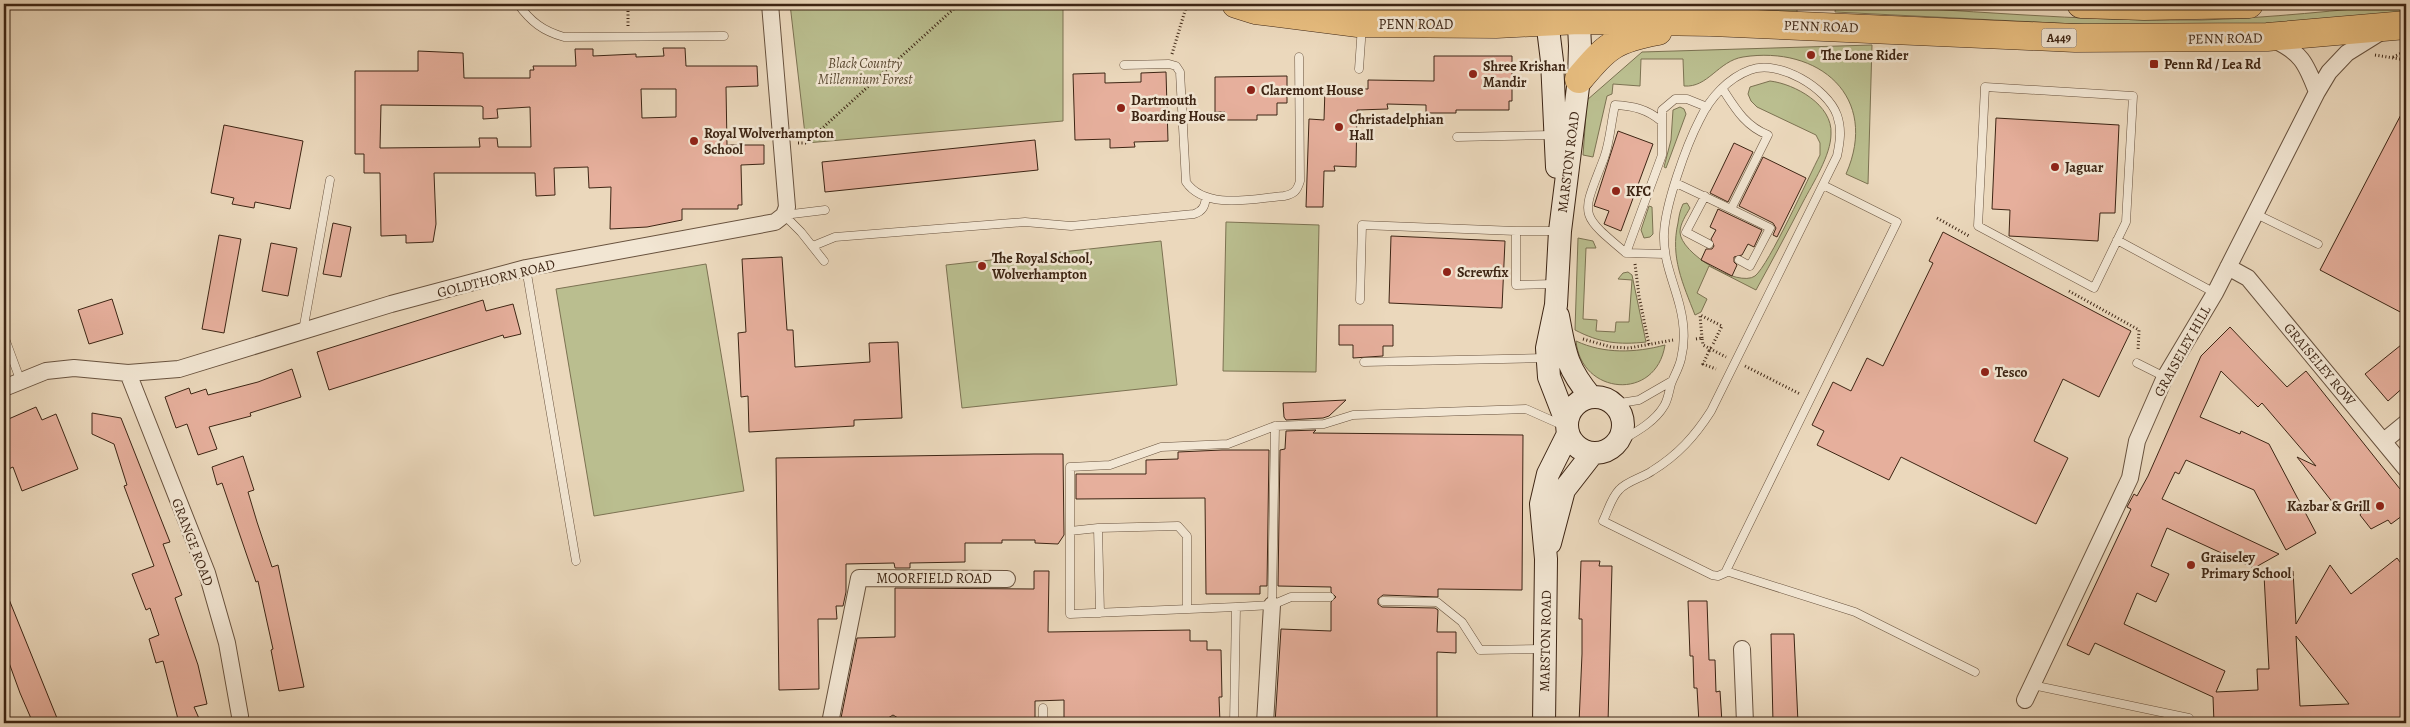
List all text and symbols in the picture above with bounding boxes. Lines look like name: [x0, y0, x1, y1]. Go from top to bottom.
street label: PENN ROAD: [1379, 15, 1454, 34]
street label: PENN ROAD: [1783, 16, 1859, 37]
road number: A449: [2042, 28, 2076, 48]
street label: PENN ROAD: [2187, 28, 2263, 49]
place label: The Lone Rider: [1821, 46, 1909, 65]
marker: The Lone Rider: [1805, 49, 1817, 61]
park label: Black Country Millennium Forest: [818, 54, 913, 89]
place label: Penn Rd / Lea Rd: [2164, 55, 2261, 74]
place label: Shree Krishan Mandir: [1483, 57, 1566, 92]
marker: Penn Rd / Lea Rd: [2148, 58, 2160, 70]
marker: Shree Krishan Mandir: [1467, 68, 1479, 80]
place label: Claremont House: [1261, 81, 1364, 100]
marker: Claremont House: [1245, 84, 1257, 96]
place label: Dartmouth Boarding House: [1131, 91, 1226, 126]
marker: Dartmouth Boarding House: [1115, 102, 1127, 114]
place label: Christadelphian Hall: [1349, 110, 1444, 145]
street label: MARSTON ROAD: [1553, 110, 1584, 214]
marker: Christadelphian Hall: [1333, 121, 1345, 133]
place label: Royal Wolverhampton School: [704, 124, 834, 159]
marker: Royal Wolverhampton School: [688, 135, 700, 147]
place label: Jaguar: [2065, 158, 2104, 177]
marker: Jaguar: [2049, 161, 2061, 173]
place label: KFC: [1626, 182, 1651, 201]
marker: KFC: [1610, 185, 1622, 197]
place label: The Royal School, Wolverhampton: [991, 249, 1093, 284]
street label: GOLDTHORN ROAD: [435, 255, 557, 302]
marker: The Royal School, Wolverhampton: [976, 260, 988, 272]
place label: Screwfix: [1457, 263, 1508, 282]
marker: Screwfix: [1441, 266, 1453, 278]
street label: GRAISELEY HILL: [2150, 302, 2216, 400]
street label: GRAISELEY ROW: [2279, 319, 2360, 410]
place label: Tesco: [1995, 363, 2028, 382]
marker: Tesco: [1979, 366, 1991, 378]
street label: GRANGE ROAD: [167, 496, 218, 589]
place label: Kazbar & Grill: [2287, 497, 2370, 516]
marker: Kazbar & Grill: [2374, 500, 2386, 512]
place label: Graiseley Primary School: [2201, 548, 2292, 583]
marker: Graiseley Primary School: [2185, 559, 2197, 571]
street label: MOORFIELD ROAD: [876, 569, 992, 588]
street label: MARSTON ROAD: [1535, 590, 1556, 692]

